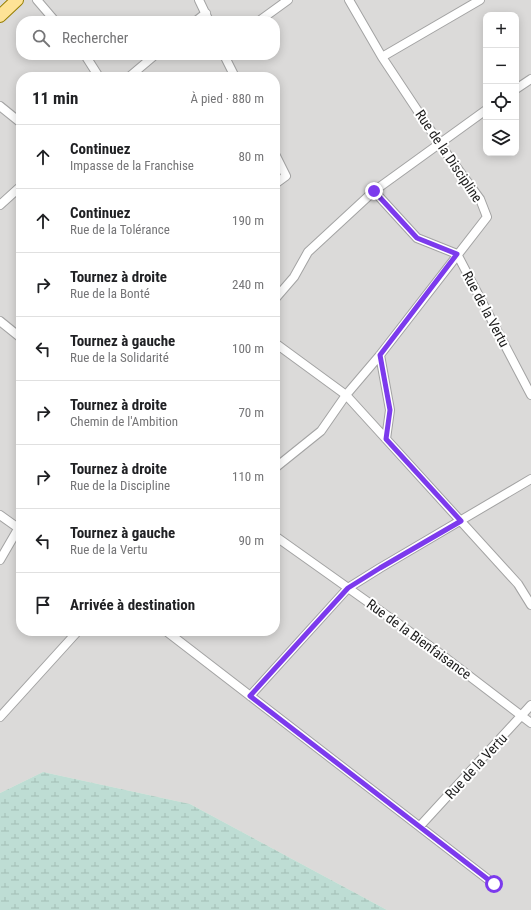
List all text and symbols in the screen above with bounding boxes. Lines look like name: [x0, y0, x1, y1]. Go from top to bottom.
map controls: [483, 12, 519, 156]
button: +: [483, 12, 519, 48]
search box: [16, 16, 280, 60]
icon: search: [30, 27, 52, 49]
text: Rechercher: [62, 29, 128, 47]
button: −: [483, 48, 519, 84]
button: locate: [483, 84, 519, 120]
text: 11 min: [32, 88, 78, 108]
text: À pied · 880 m: [190, 91, 264, 106]
street label: Rue de la Discipline: [412, 107, 486, 206]
button: layers: [483, 120, 519, 156]
text: Continuez: [70, 140, 131, 158]
icon: ahead: [32, 146, 54, 168]
text: 80 m: [238, 149, 264, 164]
text: Impasse de la Franchise: [70, 158, 194, 173]
route end: [365, 182, 383, 200]
text: Continuez: [70, 204, 131, 222]
icon: ahead: [32, 210, 54, 232]
text: 190 m: [232, 213, 264, 228]
text: Rue de la Tolérance: [70, 222, 170, 237]
text: Tournez à droite: [70, 268, 167, 286]
street label: Rue de la Vertu: [459, 268, 513, 350]
icon: right: [32, 274, 54, 296]
text: 240 m: [232, 277, 264, 292]
text: Rue de la Bonté: [70, 286, 150, 301]
text: Tournez à gauche: [70, 332, 175, 350]
icon: left: [32, 338, 54, 360]
text: 100 m: [232, 341, 264, 356]
text: Rue de la Solidarité: [70, 350, 169, 365]
text: Tournez à droite: [70, 396, 167, 414]
icon: right: [32, 402, 54, 424]
text: 70 m: [238, 405, 264, 420]
text: Chemin de l'Ambition: [70, 414, 178, 429]
text: Tournez à droite: [70, 460, 167, 478]
icon: right: [32, 466, 54, 488]
text: 110 m: [232, 469, 264, 484]
text: Rue de la Discipline: [70, 478, 170, 493]
text: Tournez à gauche: [70, 524, 175, 542]
icon: left: [32, 530, 54, 552]
text: 90 m: [238, 533, 264, 548]
text: Rue de la Vertu: [70, 542, 148, 557]
icon: arrive: [32, 594, 54, 616]
text: Arrivée à destination: [70, 596, 195, 614]
street label: Rue de la Bienfaisance: [364, 596, 475, 683]
street label: Rue de la Vertu: [442, 730, 510, 802]
route start: [485, 875, 503, 893]

